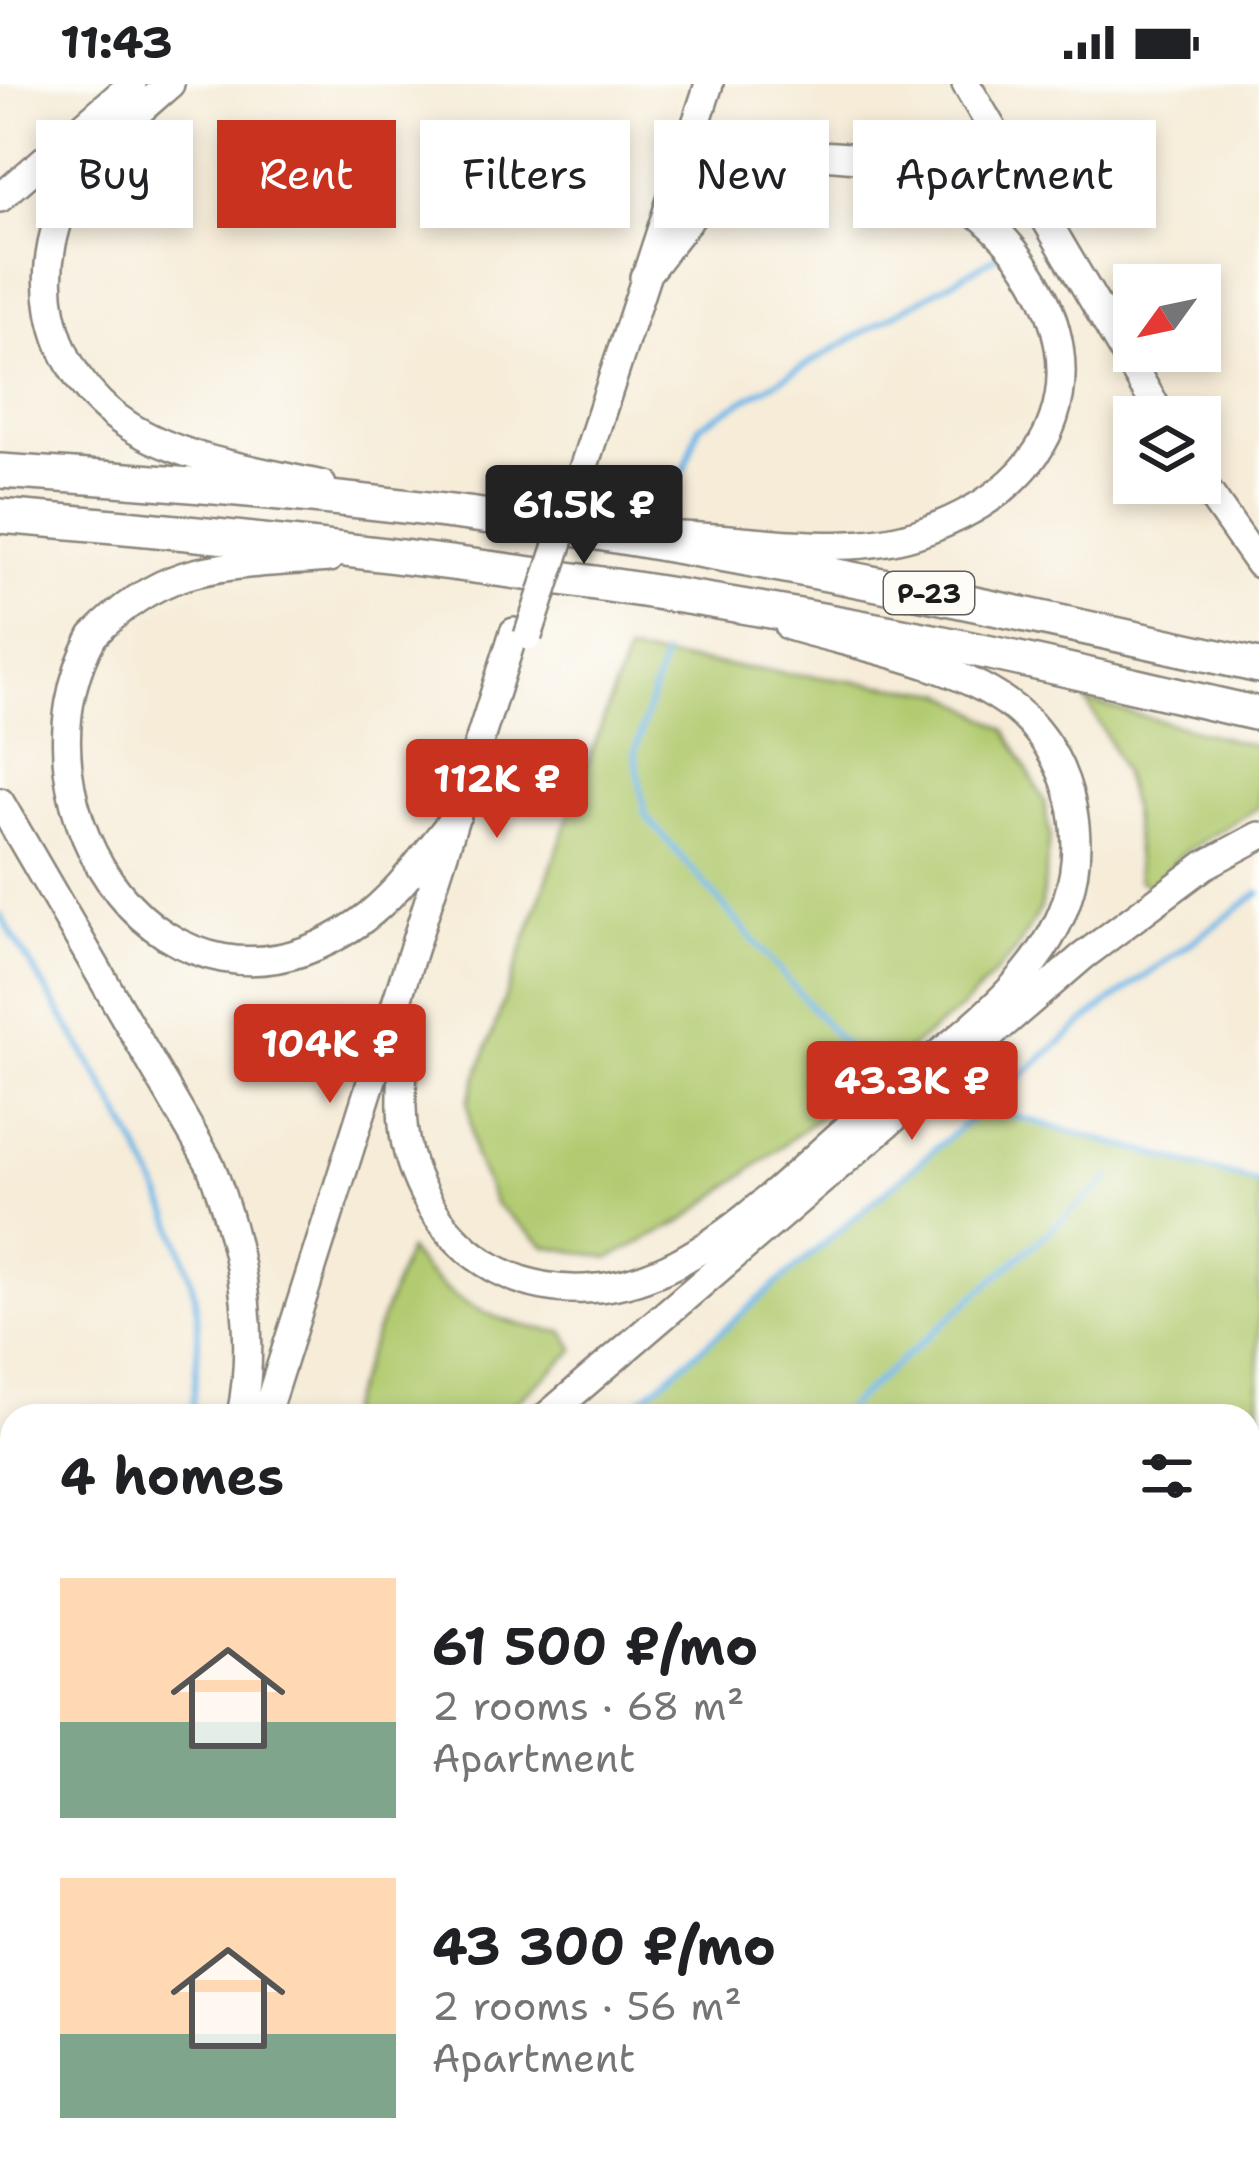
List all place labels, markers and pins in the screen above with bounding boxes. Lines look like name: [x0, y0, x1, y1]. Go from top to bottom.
pin: 61.5K ₽: [473, 465, 695, 567]
pin: 112K ₽: [399, 739, 595, 841]
pin: 104K ₽: [232, 1004, 428, 1106]
pin: 43.3K ₽: [801, 1041, 1023, 1143]

